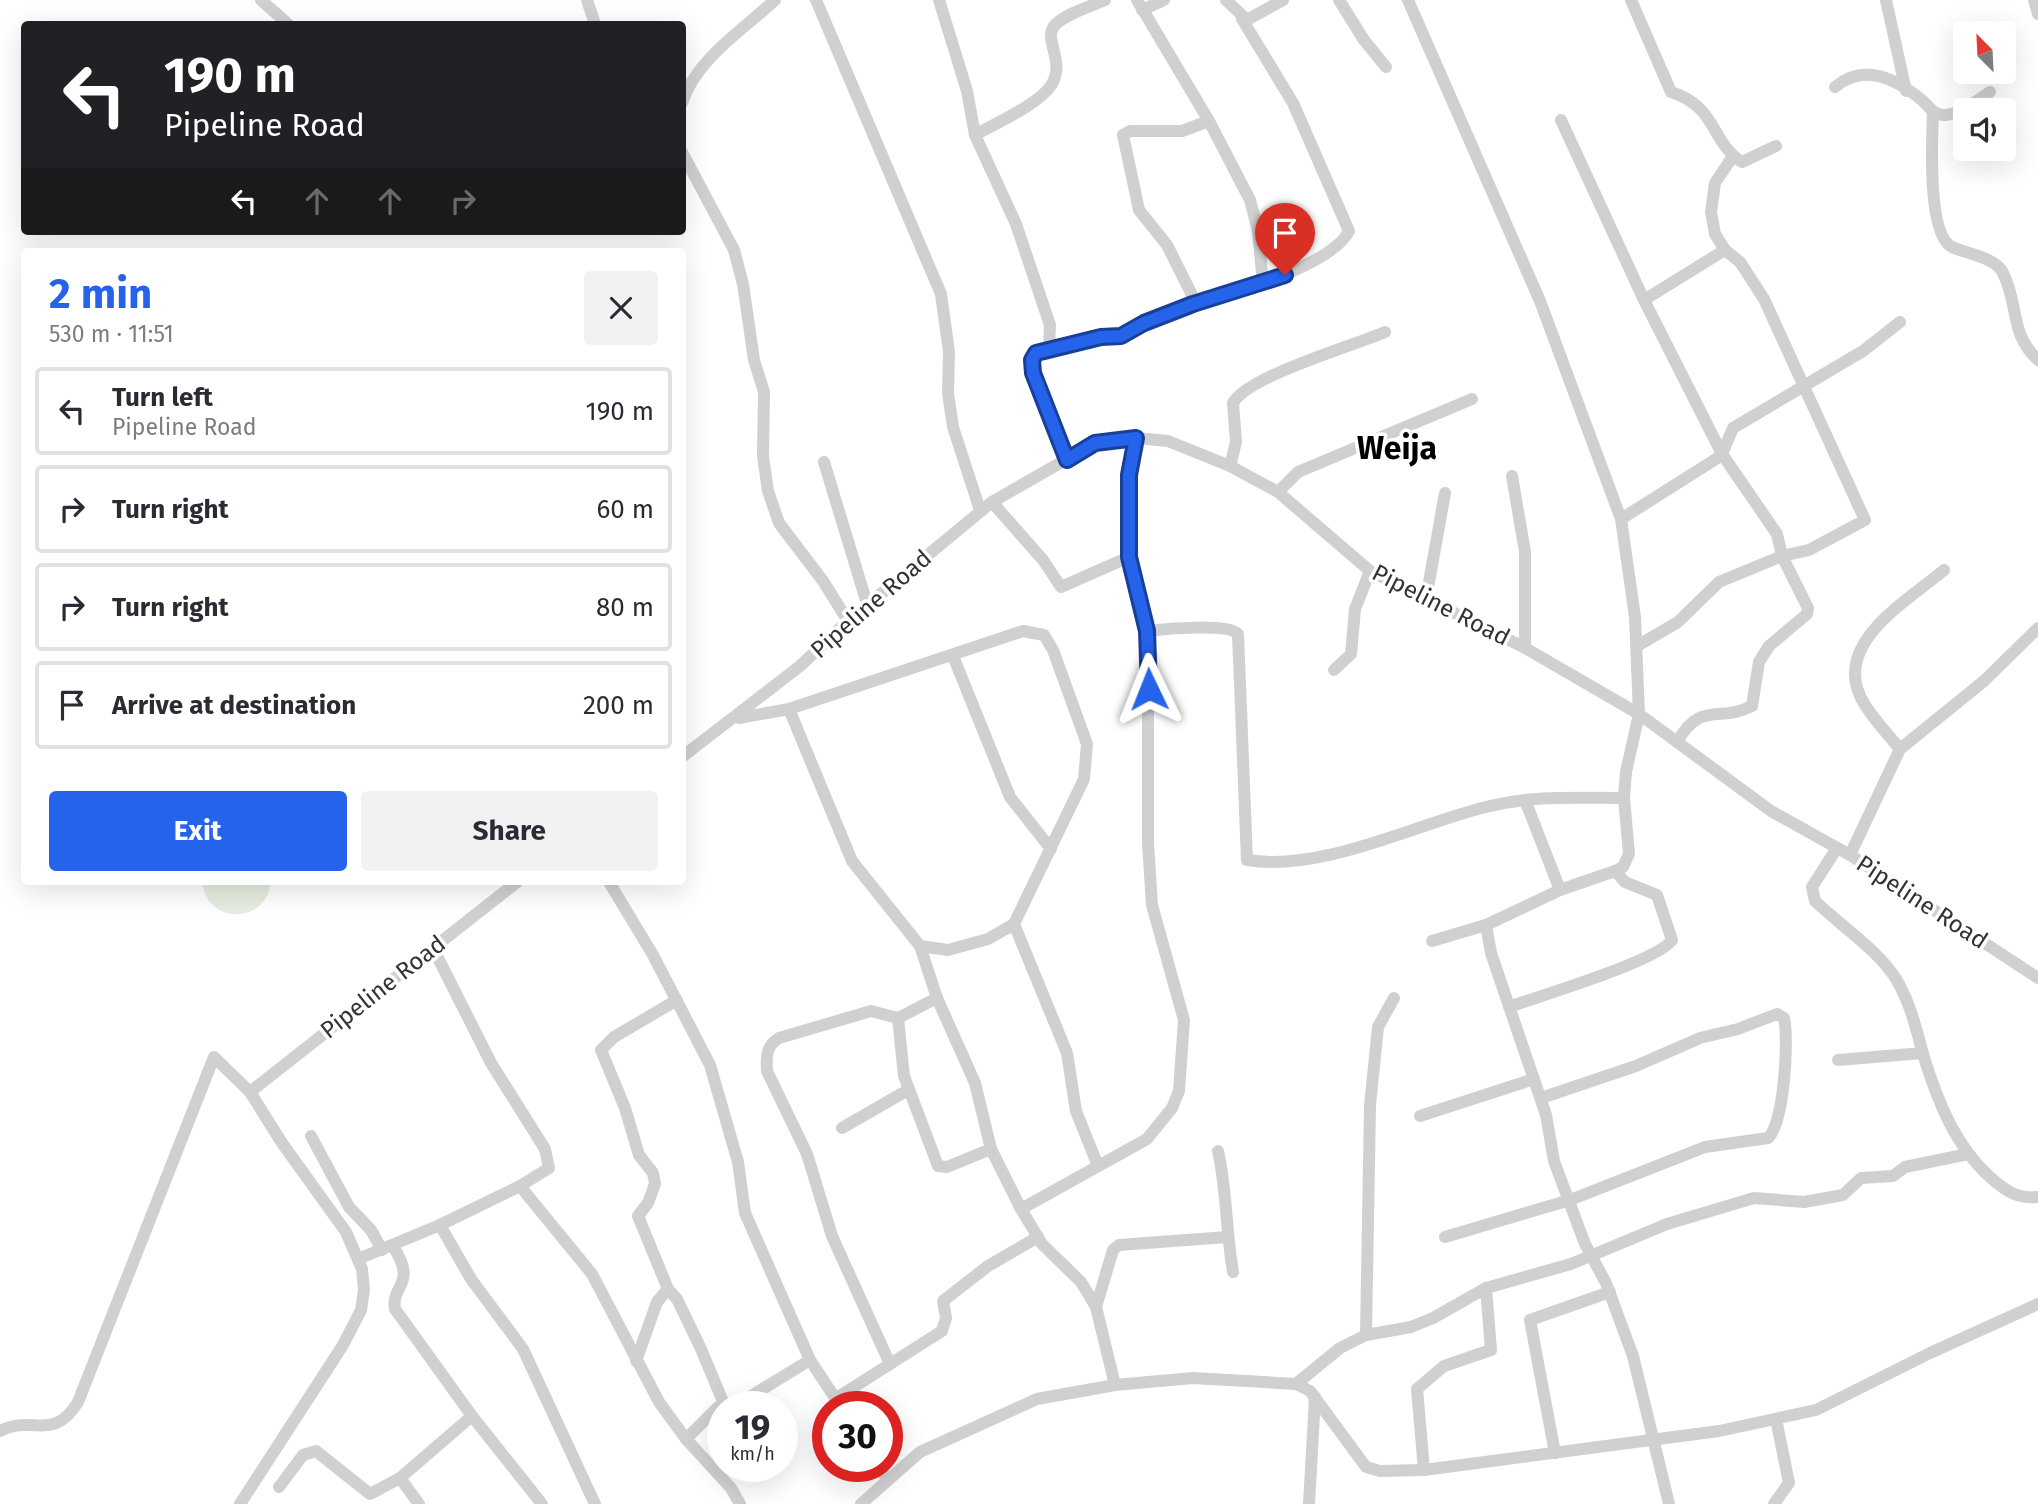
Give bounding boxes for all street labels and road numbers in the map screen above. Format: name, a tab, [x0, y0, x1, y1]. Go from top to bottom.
street label: Pipeline Road	[805, 544, 937, 664]
street label: Pipeline Road	[1368, 558, 1514, 652]
street label: Pipeline Road	[1851, 849, 1993, 955]
street label: Pipeline Road	[315, 930, 451, 1044]

